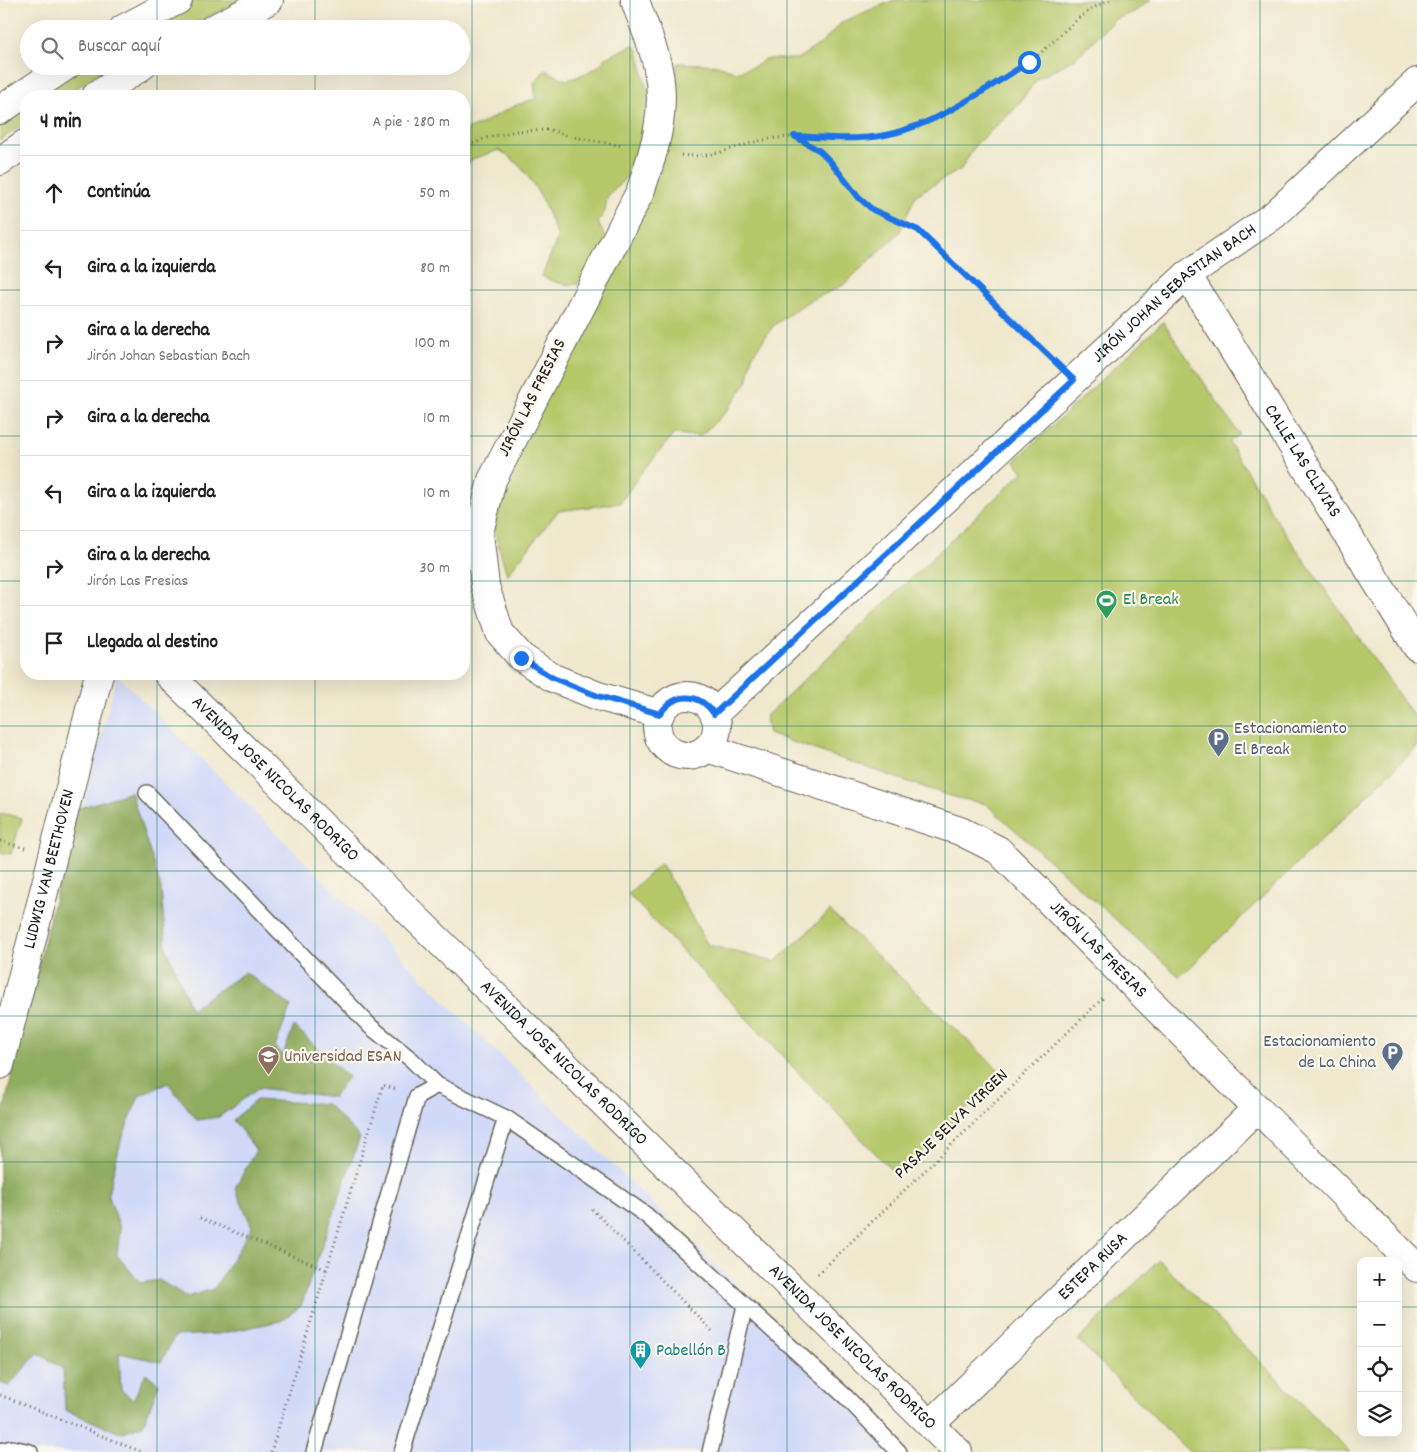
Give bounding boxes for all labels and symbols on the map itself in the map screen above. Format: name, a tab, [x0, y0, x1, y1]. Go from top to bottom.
route start	[1018, 51, 1041, 74]
street label: JIRÓN JOHAN SEBASTIAN BACH	[1087, 218, 1262, 369]
street label: JIRÓN LAS FRESIAS	[493, 335, 573, 461]
street label: CALLE LAS CLIVIAS	[1258, 400, 1347, 523]
sports icon: El Break	[1095, 588, 1119, 619]
place label: El Break	[1123, 588, 1179, 613]
route end	[510, 647, 533, 670]
street label: AVENIDA JOSE NICOLAS RODRIGO	[185, 691, 364, 868]
place label: Estacionamiento El Break	[1234, 717, 1347, 763]
parking icon: Estacionamiento El Break	[1206, 727, 1230, 758]
street label: LUDWIG VAN BEETHOVEN	[17, 787, 82, 951]
street label: JIRÓN LAS FRESIAS	[1043, 895, 1153, 1004]
street label: AVENIDA JOSE NICOLAS RODRIGO	[474, 975, 653, 1152]
place label: Estacionamiento de La China	[1263, 1030, 1377, 1076]
parking icon: Estacionamiento de La China	[1380, 1040, 1404, 1071]
school or university icon: Universidad ESAN	[256, 1045, 280, 1076]
place label: Universidad ESAN	[284, 1045, 402, 1070]
street label: PASAJE SELVA VIRGEN	[889, 1064, 1015, 1186]
street label: ESTEPA RUSA	[1053, 1227, 1134, 1307]
street label: AVENIDA JOSE NICOLAS RODRIGO	[762, 1259, 942, 1436]
building icon: Pabellón B	[628, 1339, 652, 1370]
place label: Pabellón B	[656, 1339, 726, 1364]

